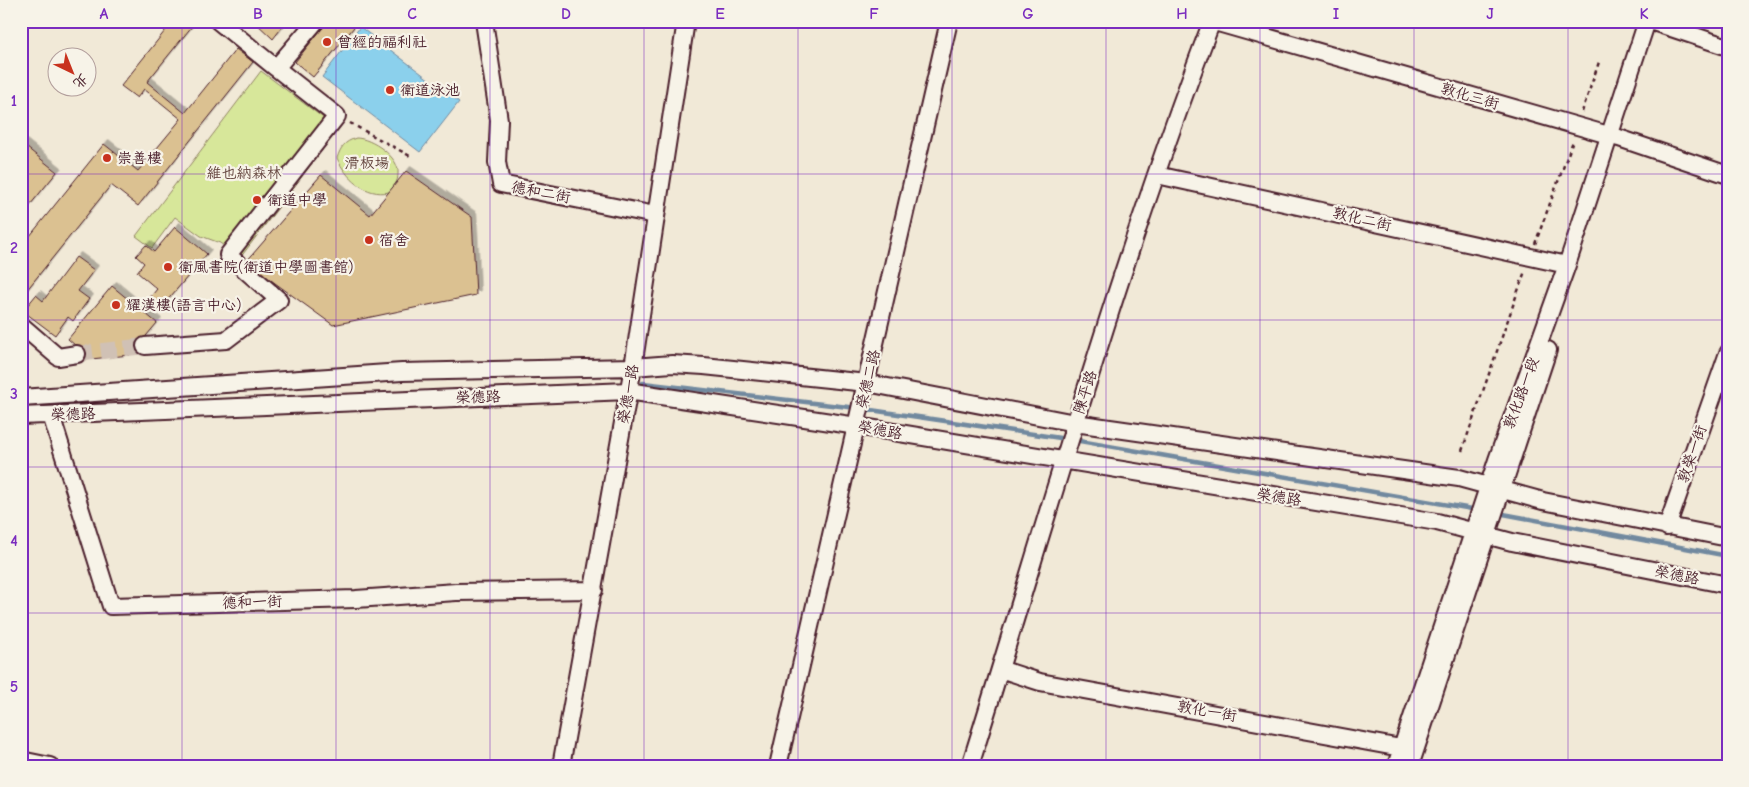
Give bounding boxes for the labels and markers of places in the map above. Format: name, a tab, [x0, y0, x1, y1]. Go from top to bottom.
place label: 曾經的福利社	[337, 33, 427, 51]
marker: 曾經的福利社	[321, 36, 333, 48]
place label: 衛道泳池	[400, 81, 460, 99]
marker: 衛道泳池	[384, 84, 396, 96]
place label: 崇善樓	[117, 149, 162, 167]
marker: 崇善樓	[101, 152, 113, 164]
place label: 衛道中學	[267, 191, 327, 209]
marker: 衛道中學	[251, 194, 263, 206]
place label: 宿舍	[379, 231, 409, 249]
marker: 宿舍	[363, 234, 375, 246]
place label: 衛風書院(衛道中學圖書館)	[178, 258, 353, 276]
marker: 衛風書院(衛道中學圖書館)	[162, 261, 174, 273]
place label: 耀漢樓(語言中心)	[126, 296, 241, 314]
marker: 耀漢樓(語言中心)	[110, 299, 122, 311]

